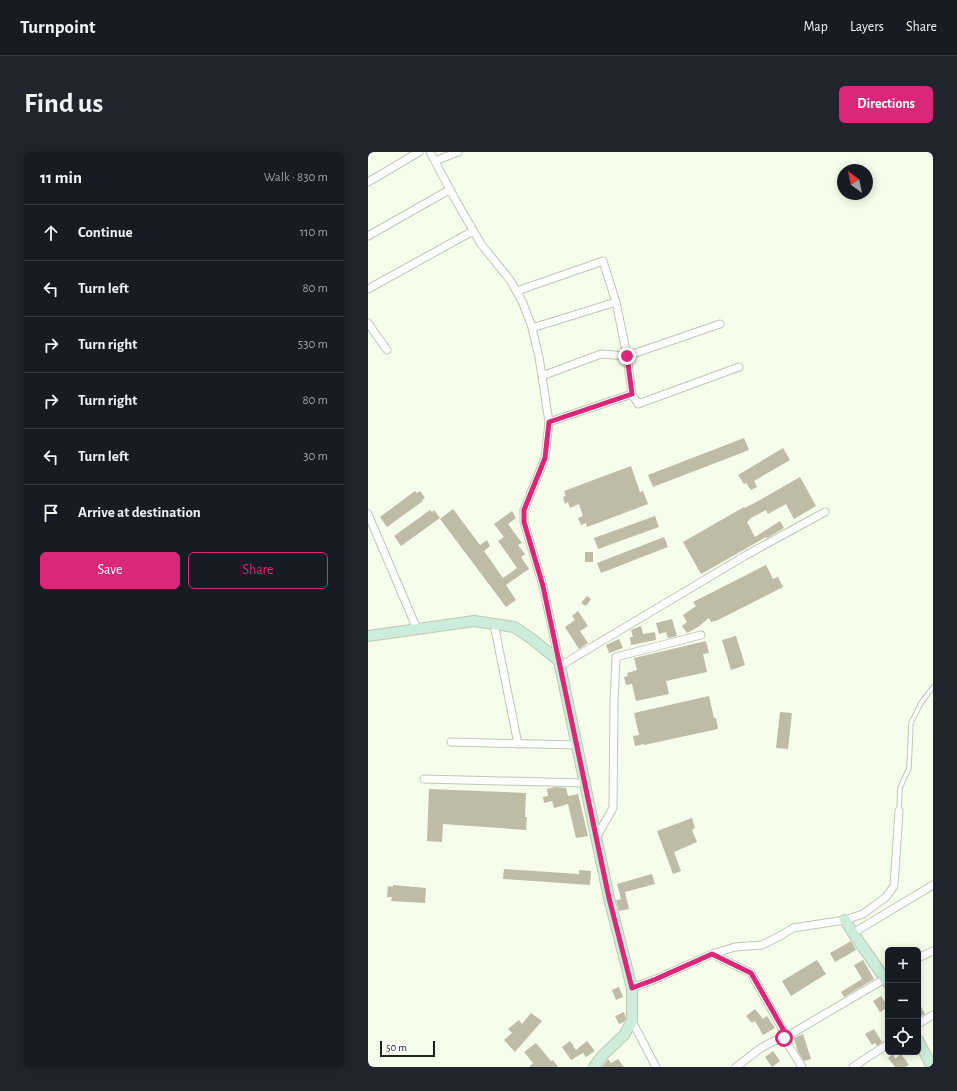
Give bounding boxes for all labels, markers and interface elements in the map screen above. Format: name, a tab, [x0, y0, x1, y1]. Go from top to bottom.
text: Turnpoint	[20, 18, 95, 37]
text: Map	[803, 20, 828, 34]
text: Layers	[850, 20, 884, 34]
text: Share	[906, 20, 937, 34]
button: Directions	[839, 86, 933, 123]
text: Find us	[24, 90, 103, 118]
north arrow	[837, 164, 873, 200]
text: 11 min	[40, 169, 82, 186]
text: Walk · 830 m	[264, 171, 328, 184]
icon: ahead	[40, 222, 62, 244]
text: Continue	[78, 225, 133, 240]
text: 110 m	[300, 226, 328, 239]
icon: left	[40, 278, 62, 300]
text: Turn left	[78, 281, 129, 296]
text: 80 m	[302, 282, 328, 295]
icon: right	[40, 334, 62, 356]
text: Turn right	[78, 337, 137, 352]
text: 530 m	[298, 338, 328, 351]
route end	[618, 347, 636, 365]
icon: right	[40, 390, 62, 412]
text: Turn right	[78, 393, 137, 408]
text: 80 m	[302, 394, 328, 407]
icon: left	[40, 446, 62, 468]
text: Turn left	[78, 449, 129, 464]
text: 30 m	[303, 450, 328, 463]
icon: arrive	[40, 502, 62, 524]
text: Arrive at destination	[78, 505, 201, 520]
button: Save	[40, 552, 180, 589]
button: Share	[188, 552, 328, 589]
map controls	[885, 947, 921, 1055]
button: +	[885, 947, 921, 983]
button: −	[885, 983, 921, 1019]
button: locate	[885, 1019, 921, 1055]
route start	[775, 1029, 793, 1047]
scale bar	[380, 1039, 435, 1058]
text: 50 m	[386, 1042, 407, 1053]

